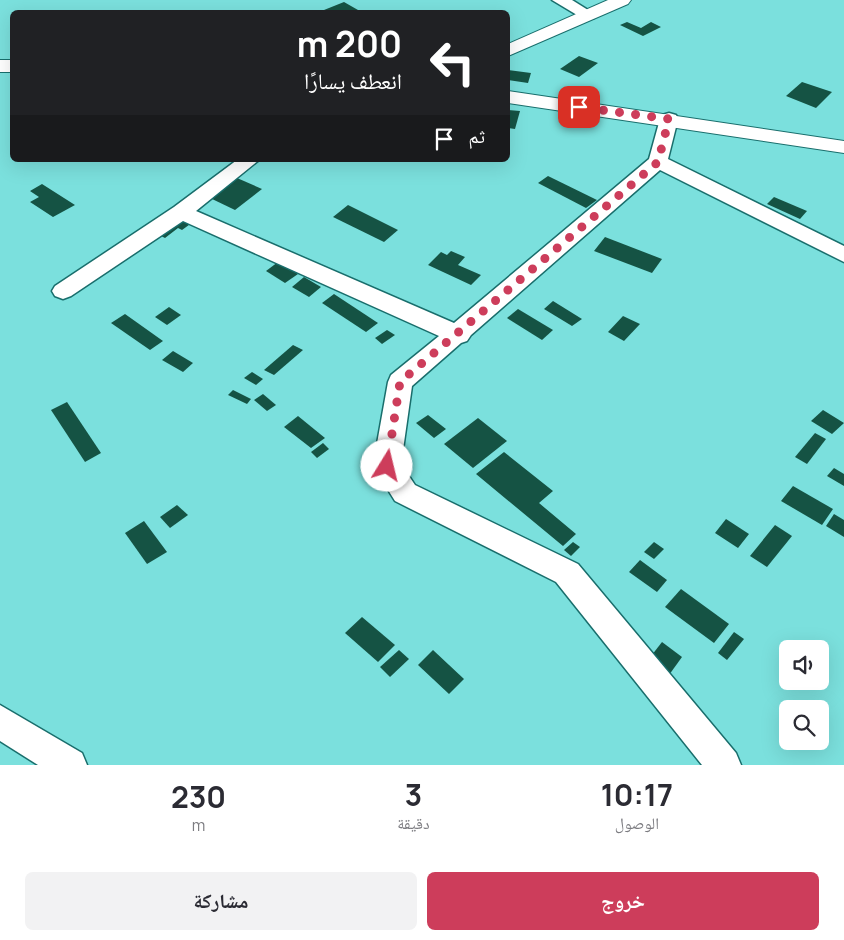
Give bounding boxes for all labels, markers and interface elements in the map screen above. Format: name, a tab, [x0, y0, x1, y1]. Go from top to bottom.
text: 200 m	[297, 20, 402, 68]
icon: left	[420, 30, 485, 95]
text: انعطف يسارًا	[304, 66, 402, 96]
pin	[558, 86, 600, 128]
icon: arrive	[565, 93, 593, 121]
text: ثم	[468, 123, 485, 149]
icon: arrive	[430, 125, 458, 153]
position arrow	[360, 439, 412, 491]
map controls	[779, 640, 829, 750]
button: sound	[779, 640, 829, 690]
button: search	[779, 700, 829, 750]
text: 3	[405, 774, 422, 815]
text: 10:17	[601, 774, 673, 815]
text: 230	[171, 776, 226, 817]
text: دقيقة	[397, 812, 430, 834]
text: الوصول	[615, 812, 659, 834]
text: m	[192, 814, 205, 836]
button: مشاركة	[25, 872, 417, 930]
button: خروج	[427, 872, 819, 930]

